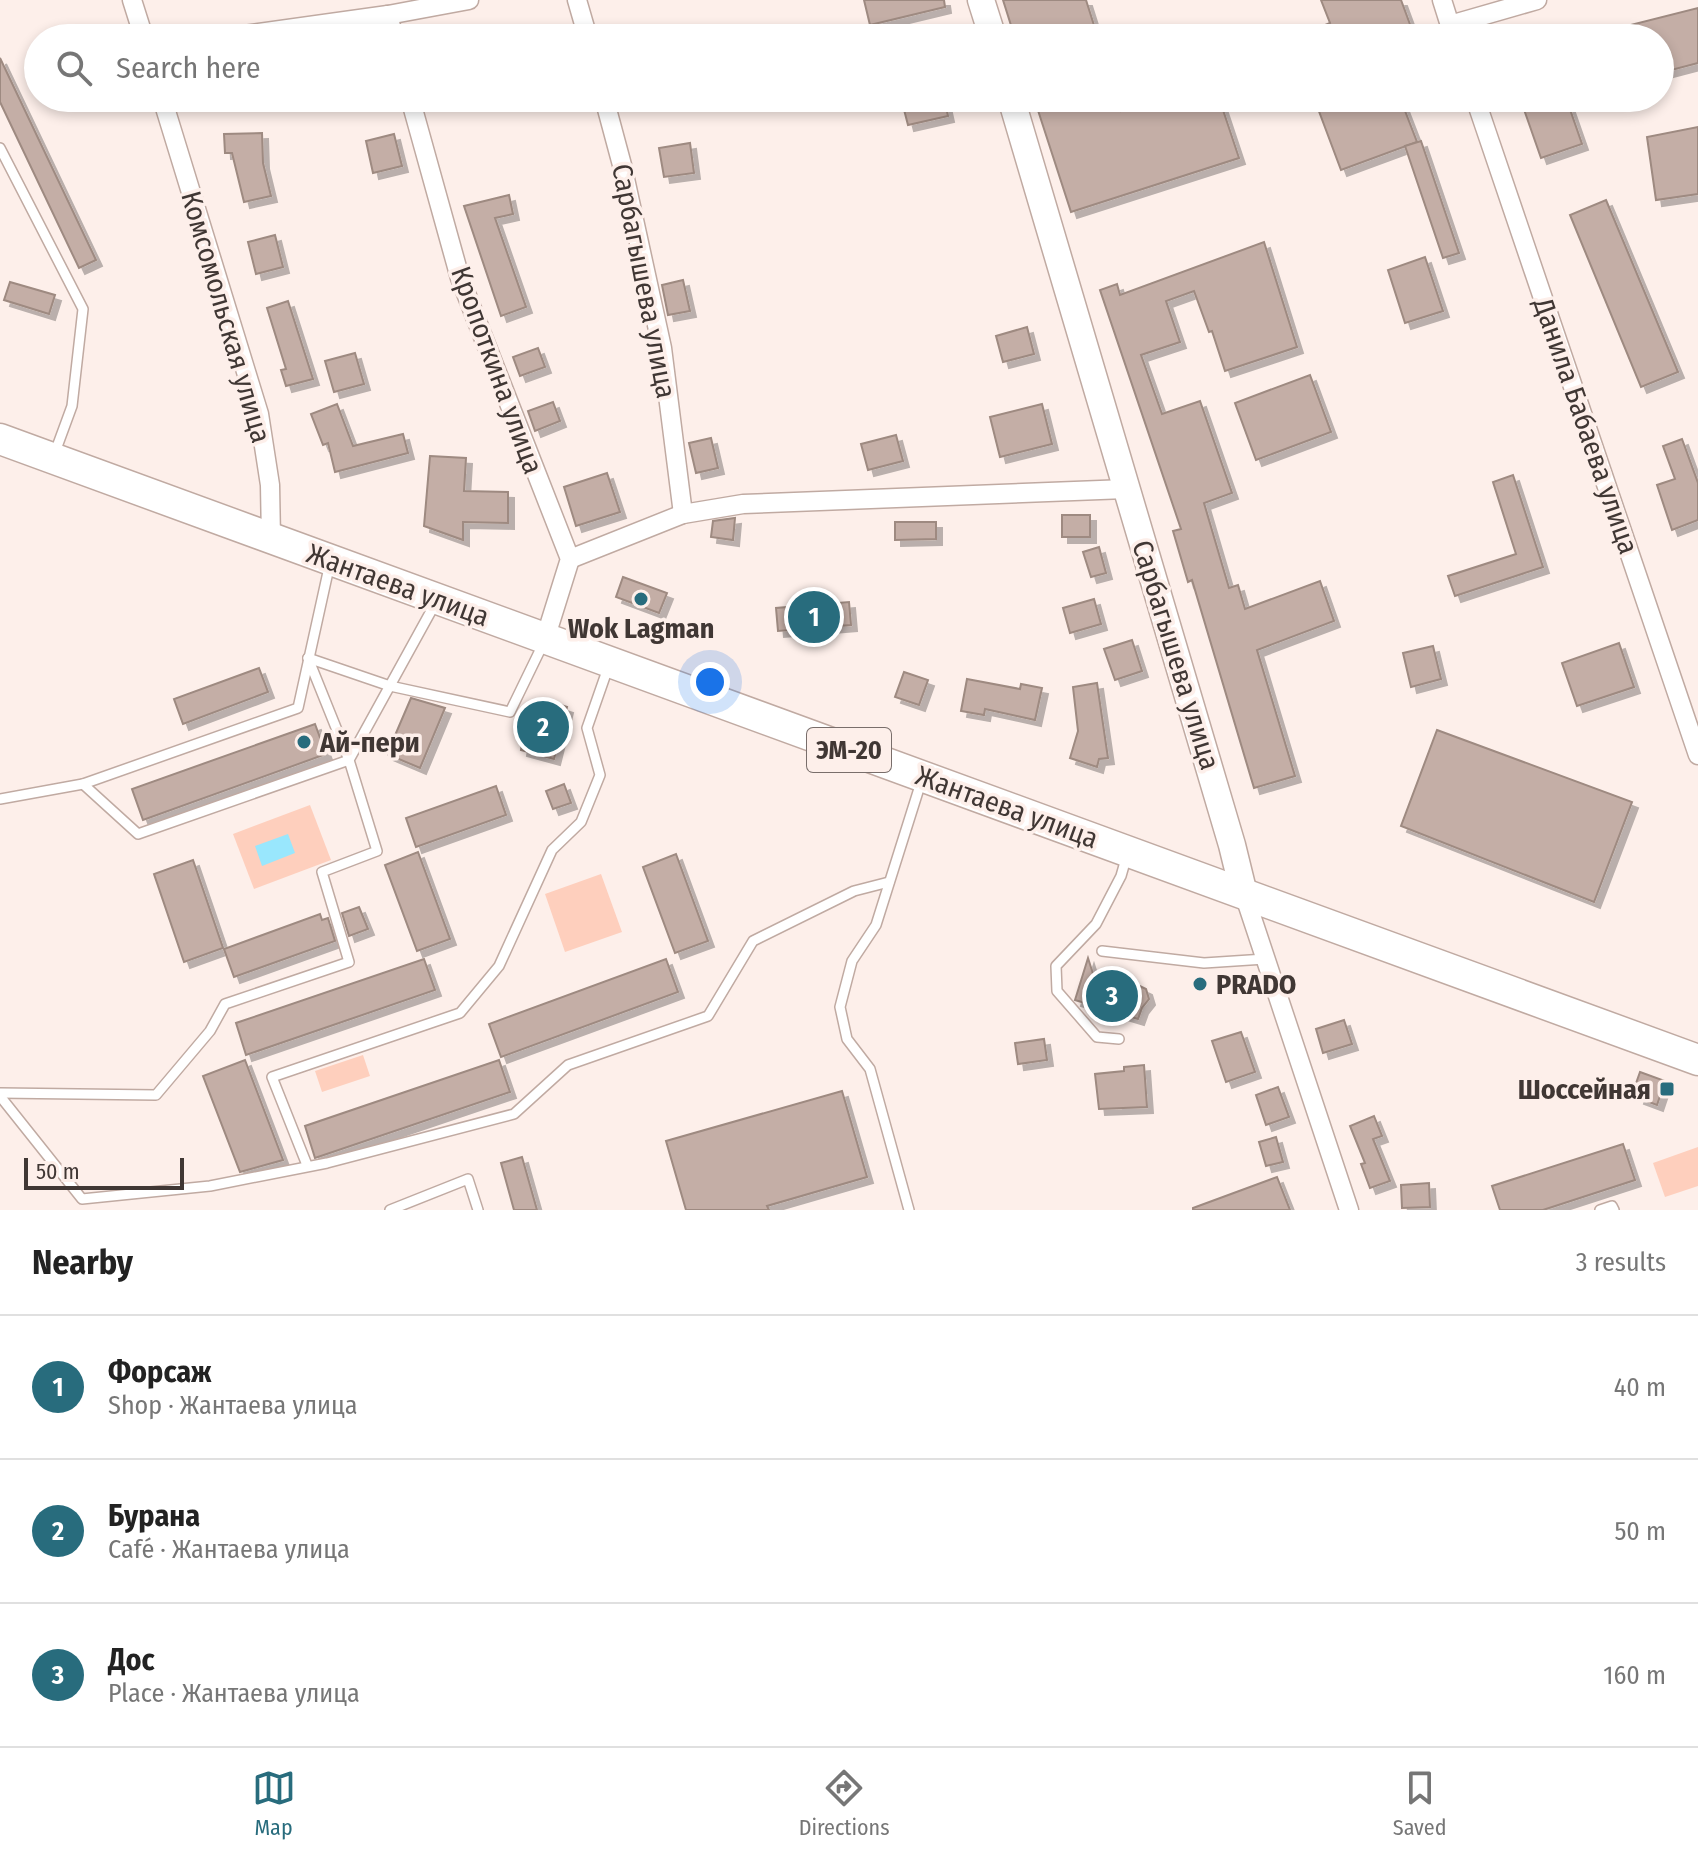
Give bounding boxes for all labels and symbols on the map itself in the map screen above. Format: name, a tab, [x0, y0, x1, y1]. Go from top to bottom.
street label: Сарбагышева улица	[605, 161, 683, 401]
street label: Комсомольская улица	[174, 187, 278, 447]
street label: Кропоткина улица	[444, 262, 550, 478]
street label: Данила Бабаева улица	[1526, 293, 1645, 558]
street label: Сарбагышева улица	[1125, 536, 1227, 774]
street label: Жантаева улица	[302, 537, 494, 633]
pin: 1	[788, 587, 840, 647]
marker: Wok Lagman	[632, 590, 650, 608]
place label: Wok Lagman	[568, 612, 714, 645]
your location	[690, 662, 730, 702]
pin: 2	[517, 697, 569, 757]
place label: Ай-пери	[319, 726, 420, 759]
road number: ЭМ-20	[807, 728, 891, 772]
marker: Ай-пери	[295, 733, 313, 751]
street label: Жантаева улица	[911, 759, 1103, 855]
pin: 3	[1086, 966, 1138, 1026]
place label: PRADO	[1216, 968, 1296, 1001]
marker: PRADO	[1191, 975, 1209, 993]
place label: Шоссейная	[1518, 1073, 1651, 1106]
marker: Шоссейная	[1658, 1080, 1676, 1098]
scale bar	[24, 1154, 184, 1190]

